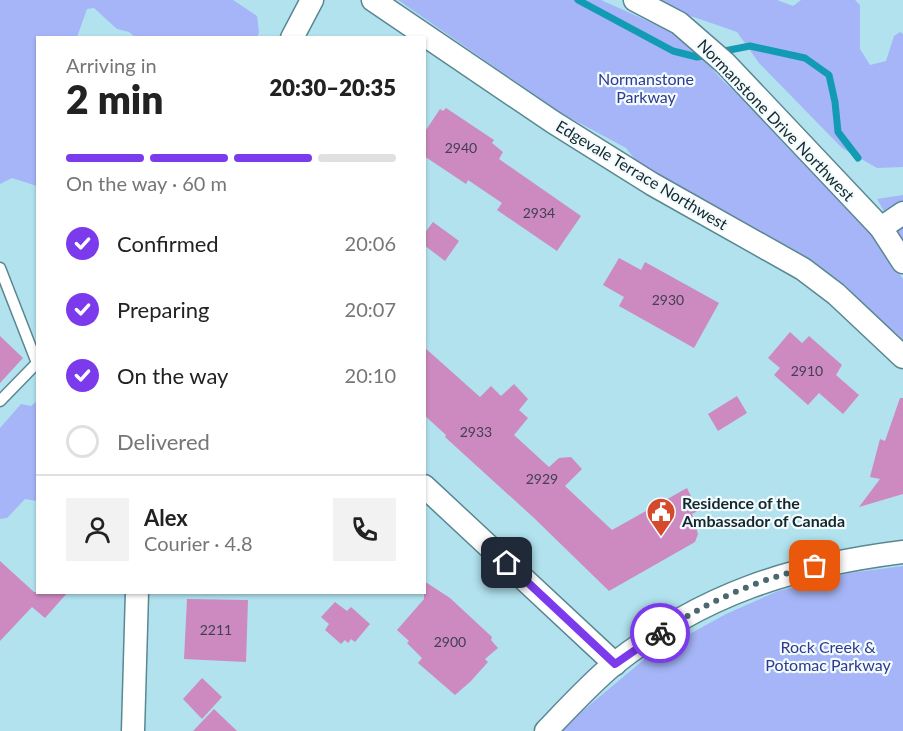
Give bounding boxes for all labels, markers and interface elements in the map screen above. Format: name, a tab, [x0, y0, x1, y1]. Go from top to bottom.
street label: Normanstone Drive Northwest	[694, 35, 859, 205]
text: Arriving in	[66, 53, 157, 77]
park label: Normanstone Parkway	[598, 69, 694, 106]
text: 20:30–20:35	[270, 74, 396, 101]
text: 2 min	[66, 76, 163, 122]
street label: Edgevale Terrace Northwest	[553, 116, 732, 234]
house number: 2940	[445, 139, 477, 156]
text: On the way · 60 m	[66, 171, 227, 195]
house number: 2934	[523, 204, 555, 221]
icon: check	[66, 227, 99, 260]
text: Confirmed	[117, 230, 219, 257]
text: 20:06	[345, 231, 396, 255]
house number: 2930	[652, 291, 684, 308]
icon: check	[66, 293, 99, 326]
text: Preparing	[117, 296, 209, 323]
text: 20:07	[345, 297, 396, 321]
icon: check	[66, 359, 99, 392]
text: On the way	[117, 362, 228, 389]
house number: 2910	[791, 362, 823, 379]
text: 20:10	[345, 363, 396, 387]
house number: 2933	[460, 423, 492, 440]
text: Delivered	[117, 428, 210, 455]
house number: 2929	[526, 470, 558, 487]
place label: Residence of the Ambassador of Canada	[681, 493, 845, 530]
public building icon: Residence of the Ambassador of Canada	[645, 496, 677, 538]
button: person	[66, 498, 129, 561]
button: phone	[333, 498, 396, 561]
text: Alex	[144, 504, 188, 531]
text: Courier · 4.8	[144, 531, 253, 555]
pin	[481, 537, 532, 588]
pin	[789, 540, 840, 591]
icon: home	[490, 546, 523, 579]
icon: bag	[798, 549, 831, 582]
courier	[630, 603, 690, 663]
icon: bike	[644, 617, 677, 650]
house number: 2211	[200, 621, 232, 638]
house number: 2900	[434, 633, 466, 650]
park label: Rock Creek & Potomac Parkway	[765, 637, 891, 674]

